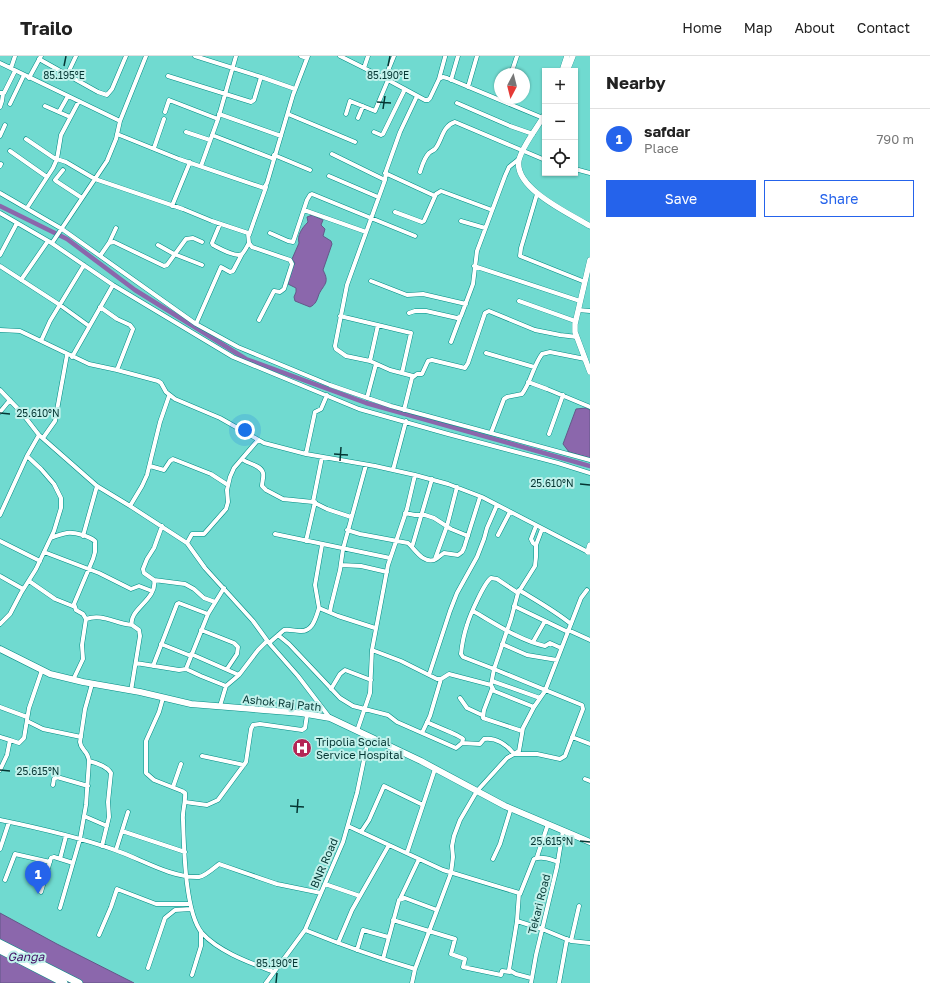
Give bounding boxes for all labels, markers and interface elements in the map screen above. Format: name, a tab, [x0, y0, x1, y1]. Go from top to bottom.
text: Trailo	[20, 16, 73, 39]
text: Home	[682, 19, 722, 36]
text: Map	[744, 19, 772, 36]
text: About	[794, 19, 835, 36]
text: Contact	[857, 19, 910, 36]
north arrow	[494, 68, 530, 104]
map controls	[542, 68, 578, 176]
button: +	[542, 68, 578, 104]
text: 85.195°E	[43, 69, 85, 81]
text: 85.190°E	[367, 69, 409, 81]
text: Nearby	[606, 72, 666, 93]
button: −	[542, 104, 578, 140]
text: safdar	[644, 122, 690, 140]
text: 1	[616, 131, 622, 147]
text: 790 m	[876, 131, 914, 147]
button: locate	[542, 140, 578, 176]
text: Place	[644, 140, 679, 156]
button: Save	[606, 180, 756, 217]
button: Share	[764, 180, 914, 217]
text: 25.610°N	[16, 407, 60, 419]
your location	[235, 420, 255, 440]
text: 25.610°N	[530, 477, 574, 489]
street label: Ashok Raj Path	[242, 692, 322, 713]
place label: Tripolia Social Service Hospital	[316, 735, 403, 761]
hospital icon: Tripolia Social Service Hospital	[291, 737, 313, 759]
text: 25.615°N	[17, 765, 59, 777]
text: 25.615°N	[531, 835, 573, 847]
street label: BNR Road	[307, 836, 340, 890]
pin: 1	[25, 861, 51, 894]
street label: Tekari Road	[525, 872, 552, 935]
water label: Ganga	[8, 949, 46, 964]
text: 85.190°E	[256, 957, 298, 969]

